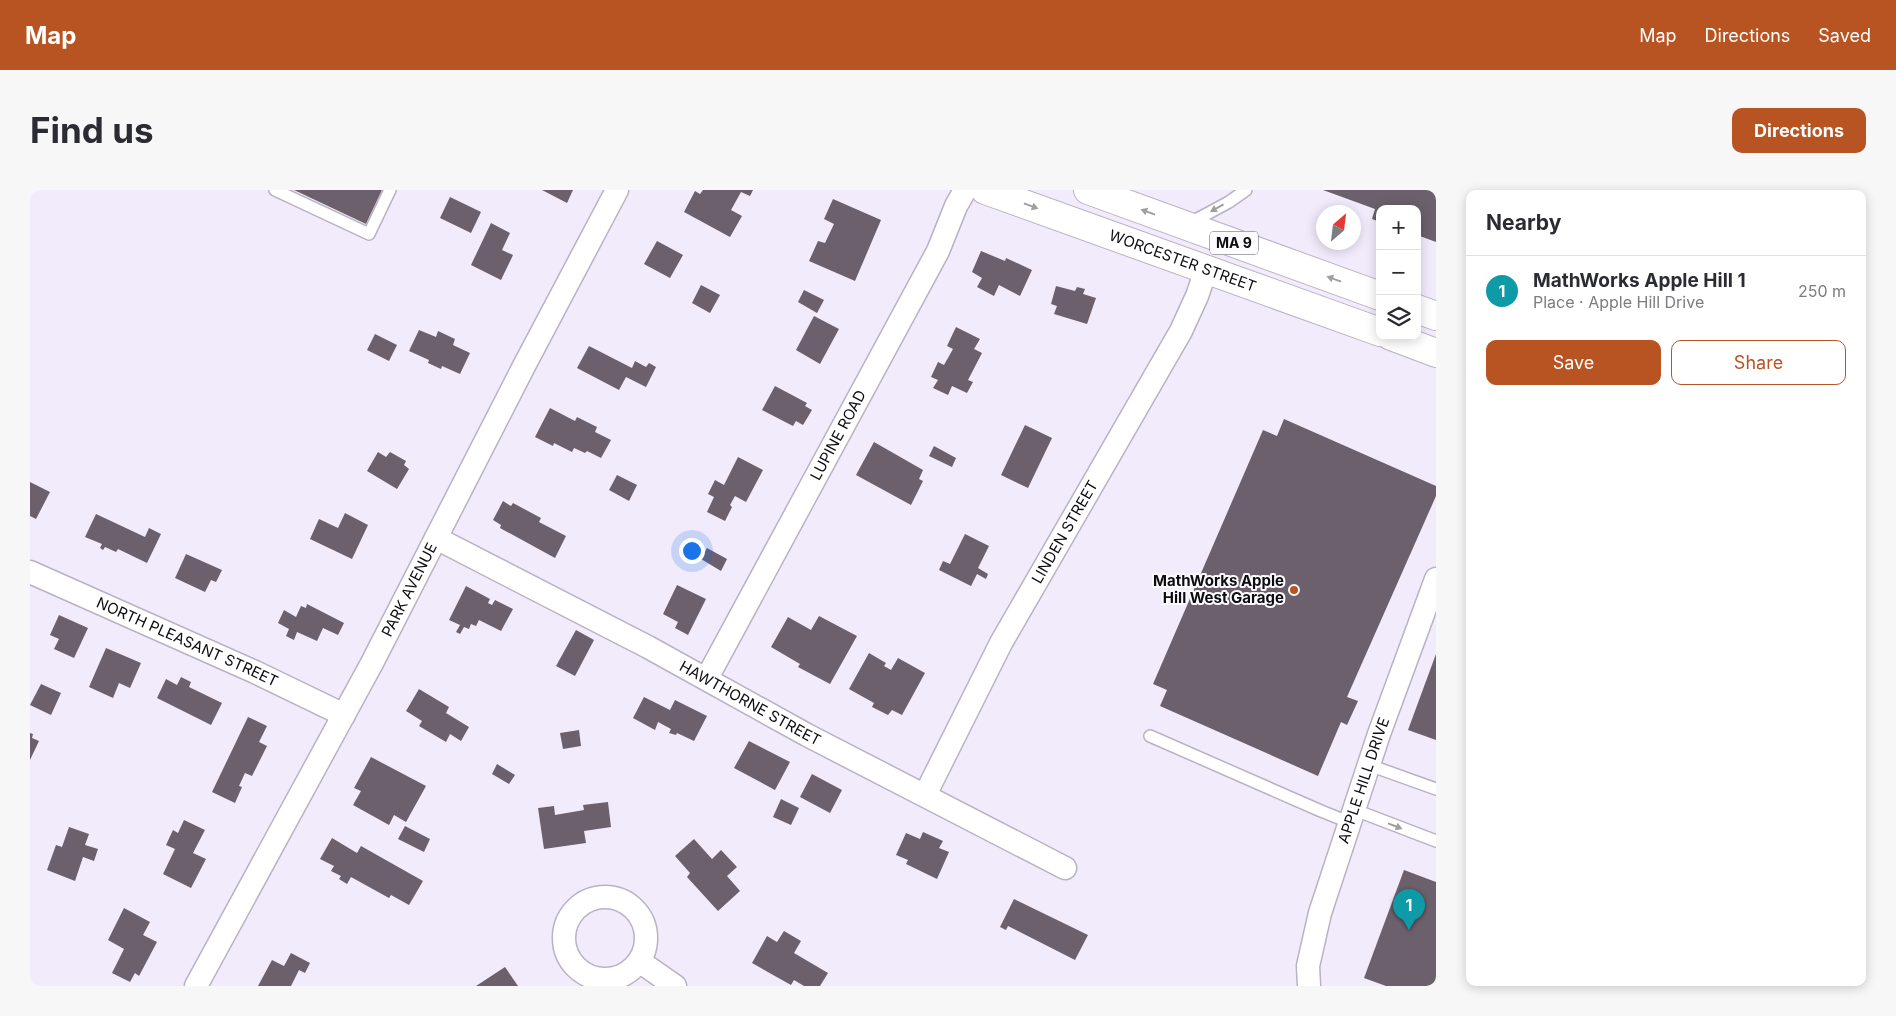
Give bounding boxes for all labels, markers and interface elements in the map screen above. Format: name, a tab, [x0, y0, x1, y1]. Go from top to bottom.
text: Map	[25, 21, 76, 50]
text: Map	[1639, 25, 1677, 46]
text: Directions	[1705, 25, 1790, 46]
text: Saved	[1818, 25, 1871, 46]
button: Directions	[1732, 108, 1866, 153]
text: Find us	[30, 109, 154, 151]
one-way arrow	[1023, 203, 1038, 211]
one-way arrow	[1210, 204, 1223, 213]
north arrow	[1316, 205, 1361, 250]
map controls	[1376, 205, 1421, 340]
button: +	[1376, 205, 1421, 250]
one-way arrow	[1141, 208, 1156, 215]
text: Nearby	[1486, 210, 1561, 235]
street label: WORCESTER STREET	[1107, 225, 1259, 296]
road number: MA 9	[1210, 232, 1258, 254]
button: −	[1376, 250, 1421, 295]
text: MathWorks Apple Hill 1	[1533, 269, 1746, 292]
one-way arrow	[1326, 275, 1341, 283]
text: 1	[1499, 281, 1505, 301]
text: 250 m	[1798, 281, 1846, 301]
text: Place · Apple Hill Drive	[1533, 292, 1704, 312]
button: layers	[1376, 295, 1421, 340]
button: Save	[1486, 340, 1661, 385]
button: Share	[1671, 340, 1846, 385]
street label: LUPINE ROAD	[806, 387, 870, 483]
street label: LINDEN STREET	[1027, 477, 1102, 587]
your location	[679, 538, 705, 564]
street label: PARK AVENUE	[377, 539, 441, 640]
place label: MathWorks Apple Hill West Garage	[1153, 571, 1284, 607]
marker: MathWorks Apple Hill West Garage	[1288, 584, 1300, 596]
street label: NORTH PLEASANT STREET	[94, 593, 281, 691]
street label: HAWTHORNE STREET	[676, 656, 824, 750]
street label: APPLE HILL DRIVE	[1334, 715, 1393, 846]
one-way arrow	[1388, 822, 1403, 830]
pin: 1	[1393, 889, 1425, 930]

